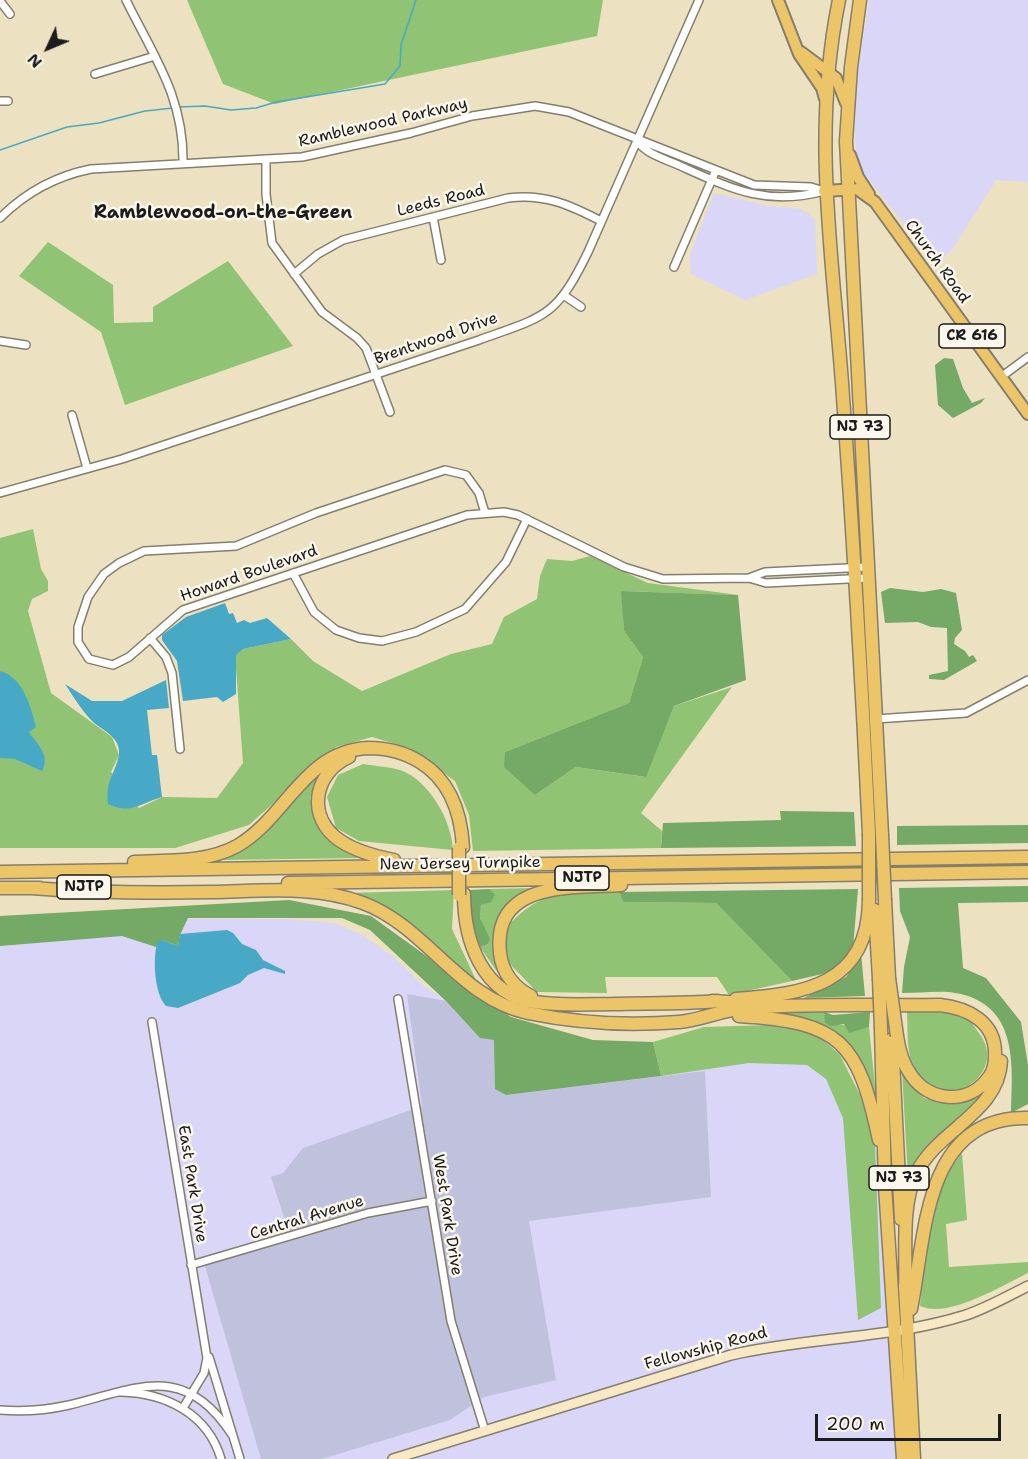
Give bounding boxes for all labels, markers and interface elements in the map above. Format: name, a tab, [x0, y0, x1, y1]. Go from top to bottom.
north arrow	[18, 18, 78, 78]
text: N	[23, 49, 47, 73]
street label: Ramblewood Parkway	[297, 94, 469, 152]
street label: Leeds Road	[395, 181, 487, 221]
district label: Ramblewood-on-the-Green	[94, 202, 352, 224]
street label: Church Road	[900, 217, 974, 307]
street label: Brentwood Drive	[372, 309, 500, 369]
road number: CR 616	[939, 324, 1005, 348]
road number: NJ 73	[830, 415, 890, 439]
street label: Howard Boulevard	[178, 542, 320, 606]
street label: New Jersey Turnpike	[379, 853, 541, 875]
road number: NJTP	[555, 866, 609, 890]
road number: NJTP	[57, 875, 111, 899]
street label: East Park Drive	[173, 1124, 211, 1244]
street label: West Park Drive	[428, 1153, 466, 1277]
road number: NJ 73	[869, 1166, 929, 1190]
street label: Central Avenue	[248, 1192, 366, 1244]
street label: Fellowship Road	[643, 1323, 769, 1375]
scale bar	[818, 1402, 1004, 1440]
text: 200 m	[826, 1412, 885, 1436]

